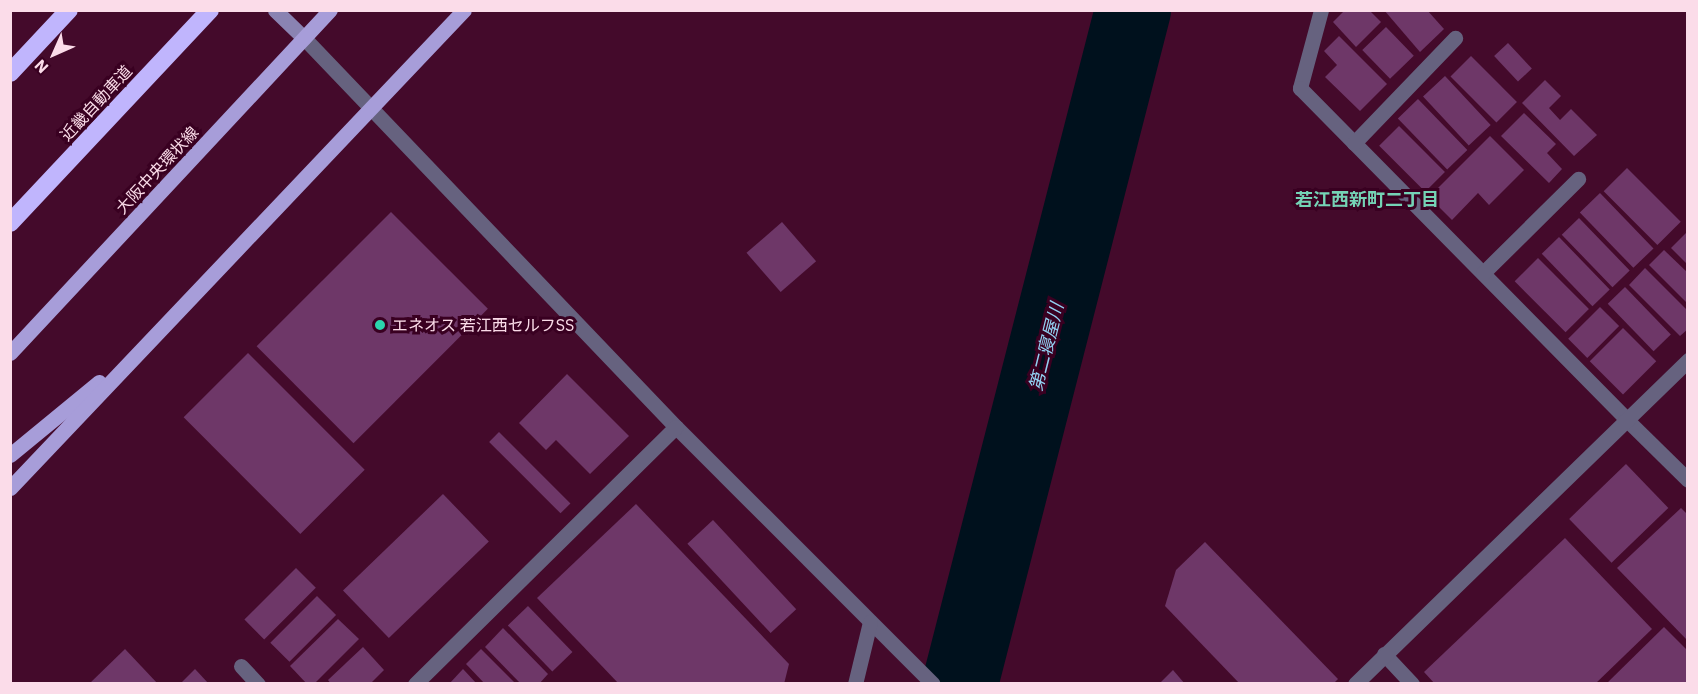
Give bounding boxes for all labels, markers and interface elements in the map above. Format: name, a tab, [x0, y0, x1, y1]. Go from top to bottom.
north arrow	[24, 24, 84, 84]
text: N	[30, 56, 52, 78]
street label: 近畿自動車道	[56, 61, 136, 145]
street label: 大阪中央環状線	[112, 122, 202, 218]
district label: 若江西新町二丁目	[1295, 189, 1439, 211]
water label: 第二寝屋川	[1026, 301, 1068, 393]
place label: エネオス 若江西セルフSS	[392, 315, 574, 335]
marker: エネオス 若江西セルフSS	[373, 318, 387, 332]

